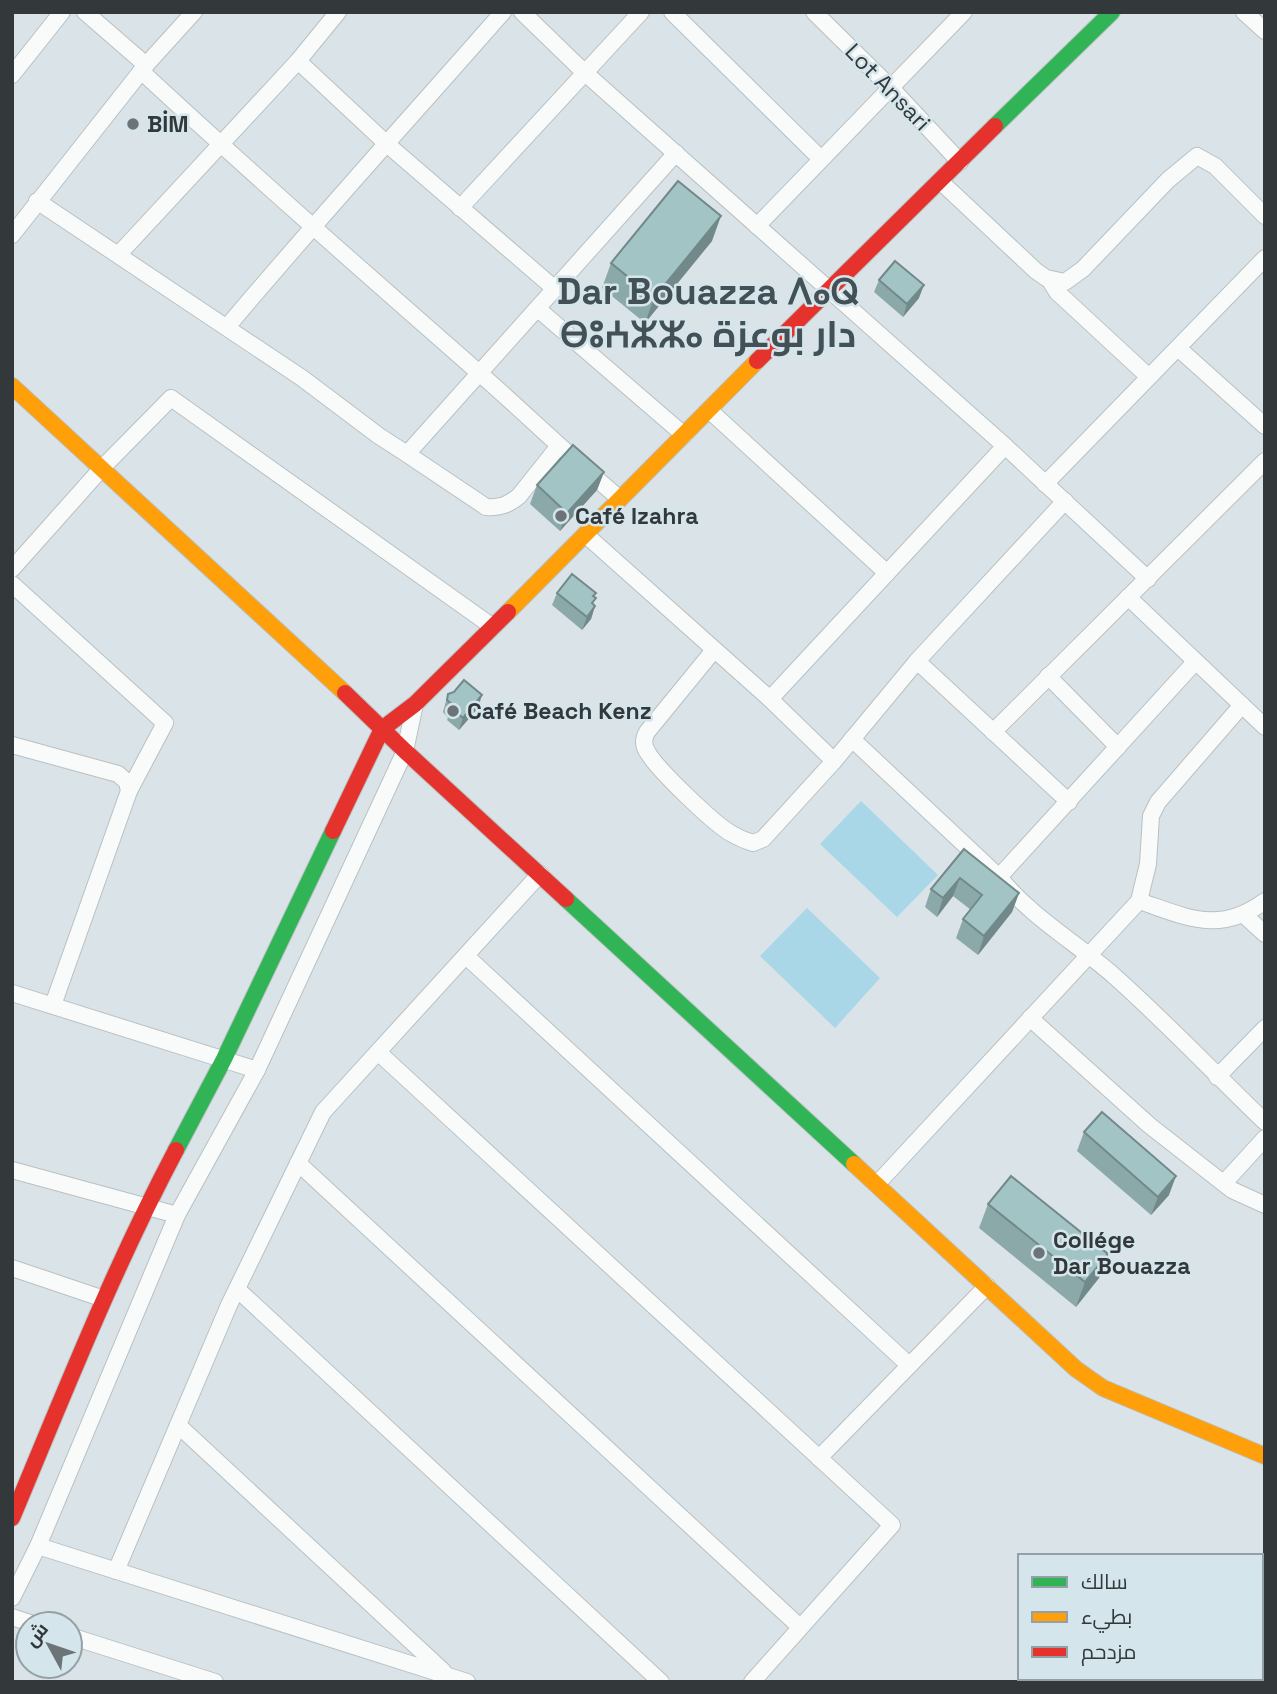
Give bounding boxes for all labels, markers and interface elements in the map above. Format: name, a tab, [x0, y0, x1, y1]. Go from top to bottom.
street label: Lot Ansari	[839, 37, 937, 137]
place label: BİM	[147, 109, 189, 139]
marker: BİM	[125, 116, 141, 132]
district label: Dar Bouazza ⴷⴰⵕ ⴱⵓⵄⵣⵣⴰ دار بوعزة	[557, 268, 859, 358]
place label: Café Izahra	[575, 501, 699, 531]
marker: Café Izahra	[553, 508, 569, 524]
place label: Café Beach Kenz	[467, 696, 652, 726]
marker: Café Beach Kenz	[445, 703, 461, 719]
place label: Collége Dar Bouazza	[1053, 1225, 1191, 1281]
marker: Collége Dar Bouazza	[1031, 1245, 1047, 1261]
legend	[1018, 1554, 1263, 1680]
text: سالك	[1081, 1568, 1128, 1595]
text: بطيء	[1081, 1603, 1132, 1633]
north arrow	[14, 1610, 84, 1680]
text: ش	[19, 1617, 54, 1652]
text: مزدحم	[1081, 1638, 1136, 1666]

